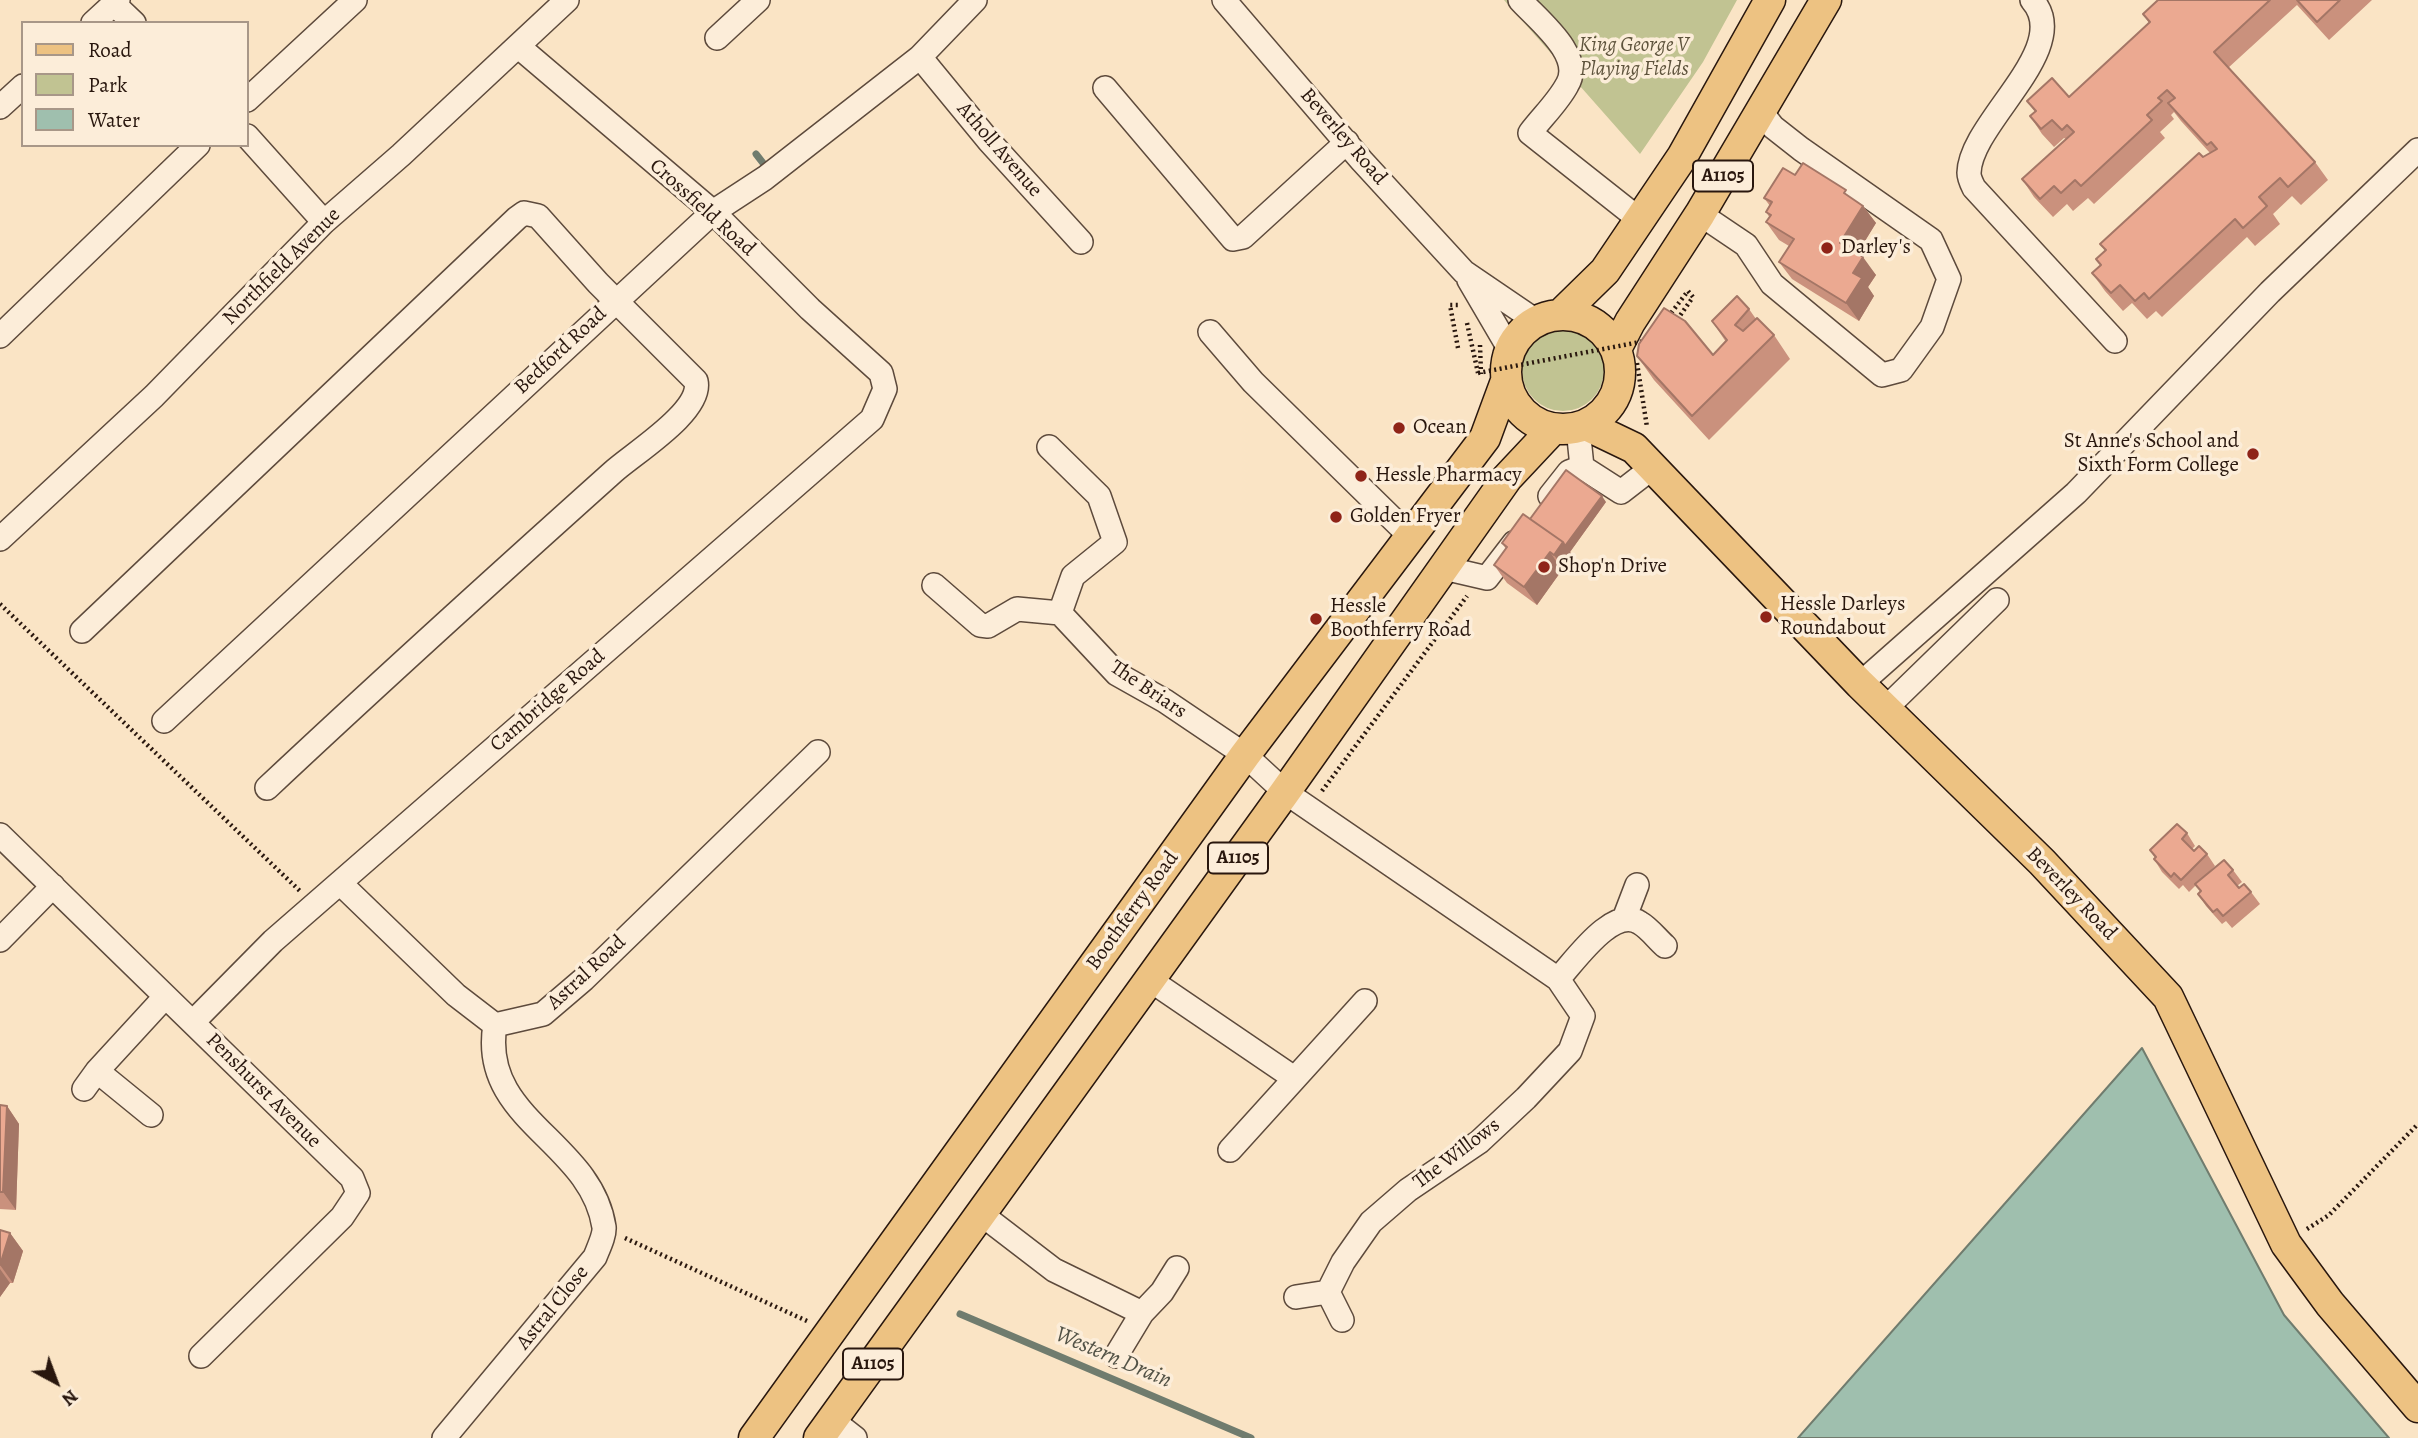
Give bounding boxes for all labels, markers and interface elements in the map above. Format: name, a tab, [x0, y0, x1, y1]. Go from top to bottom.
legend	[21, 21, 248, 147]
park label: King George V Playing Fields	[1579, 33, 1689, 83]
text: Road	[88, 36, 132, 64]
text: Park	[88, 71, 127, 99]
street label: Beverley Road	[1294, 83, 1392, 191]
street label: Atholl Avenue	[951, 97, 1047, 203]
text: Water	[88, 106, 140, 134]
street label: Crossfield Road	[644, 154, 760, 262]
road number: A1105	[1693, 160, 1753, 192]
street label: Northfield Avenue	[218, 203, 346, 331]
place label: Darley's	[1841, 235, 1911, 261]
marker: Darley's	[1819, 240, 1835, 256]
street label: Bedford Road	[510, 302, 612, 400]
place label: Ocean	[1413, 415, 1467, 441]
marker: Ocean	[1391, 420, 1407, 436]
place label: St Anne's School and Sixth Form College	[2064, 429, 2239, 479]
marker: St Anne's School and Sixth Form College	[2245, 446, 2261, 462]
place label: Hessle Pharmacy	[1375, 463, 1522, 489]
marker: Hessle Pharmacy	[1353, 468, 1369, 484]
place label: Golden Fryer	[1350, 504, 1461, 530]
marker: Golden Fryer	[1328, 509, 1344, 525]
place label: Shop'n Drive	[1558, 554, 1667, 580]
marker: Shop'n Drive	[1536, 559, 1552, 575]
place label: Hessle Darleys Roundabout	[1780, 592, 1905, 642]
place label: Hessle Boothferry Road	[1330, 594, 1471, 644]
marker: Hessle Darleys Roundabout	[1758, 609, 1774, 625]
marker: Hessle Boothferry Road	[1308, 611, 1324, 627]
street label: Cambridge Road	[485, 644, 611, 758]
street label: The Briars	[1105, 655, 1191, 725]
road number: A1105	[1208, 842, 1268, 874]
street label: Beverley Road	[2020, 842, 2122, 946]
street label: Boothferry Road	[1081, 847, 1185, 975]
street label: Astral Road	[542, 930, 632, 1016]
street label: Penshurst Avenue	[200, 1028, 326, 1154]
street label: The Willows	[1408, 1113, 1506, 1195]
street label: Astral Close	[511, 1261, 595, 1355]
water label: Western Drain	[1051, 1321, 1175, 1395]
north arrow	[21, 1347, 91, 1417]
road number: A1105	[843, 1348, 903, 1380]
text: N	[56, 1383, 84, 1412]

